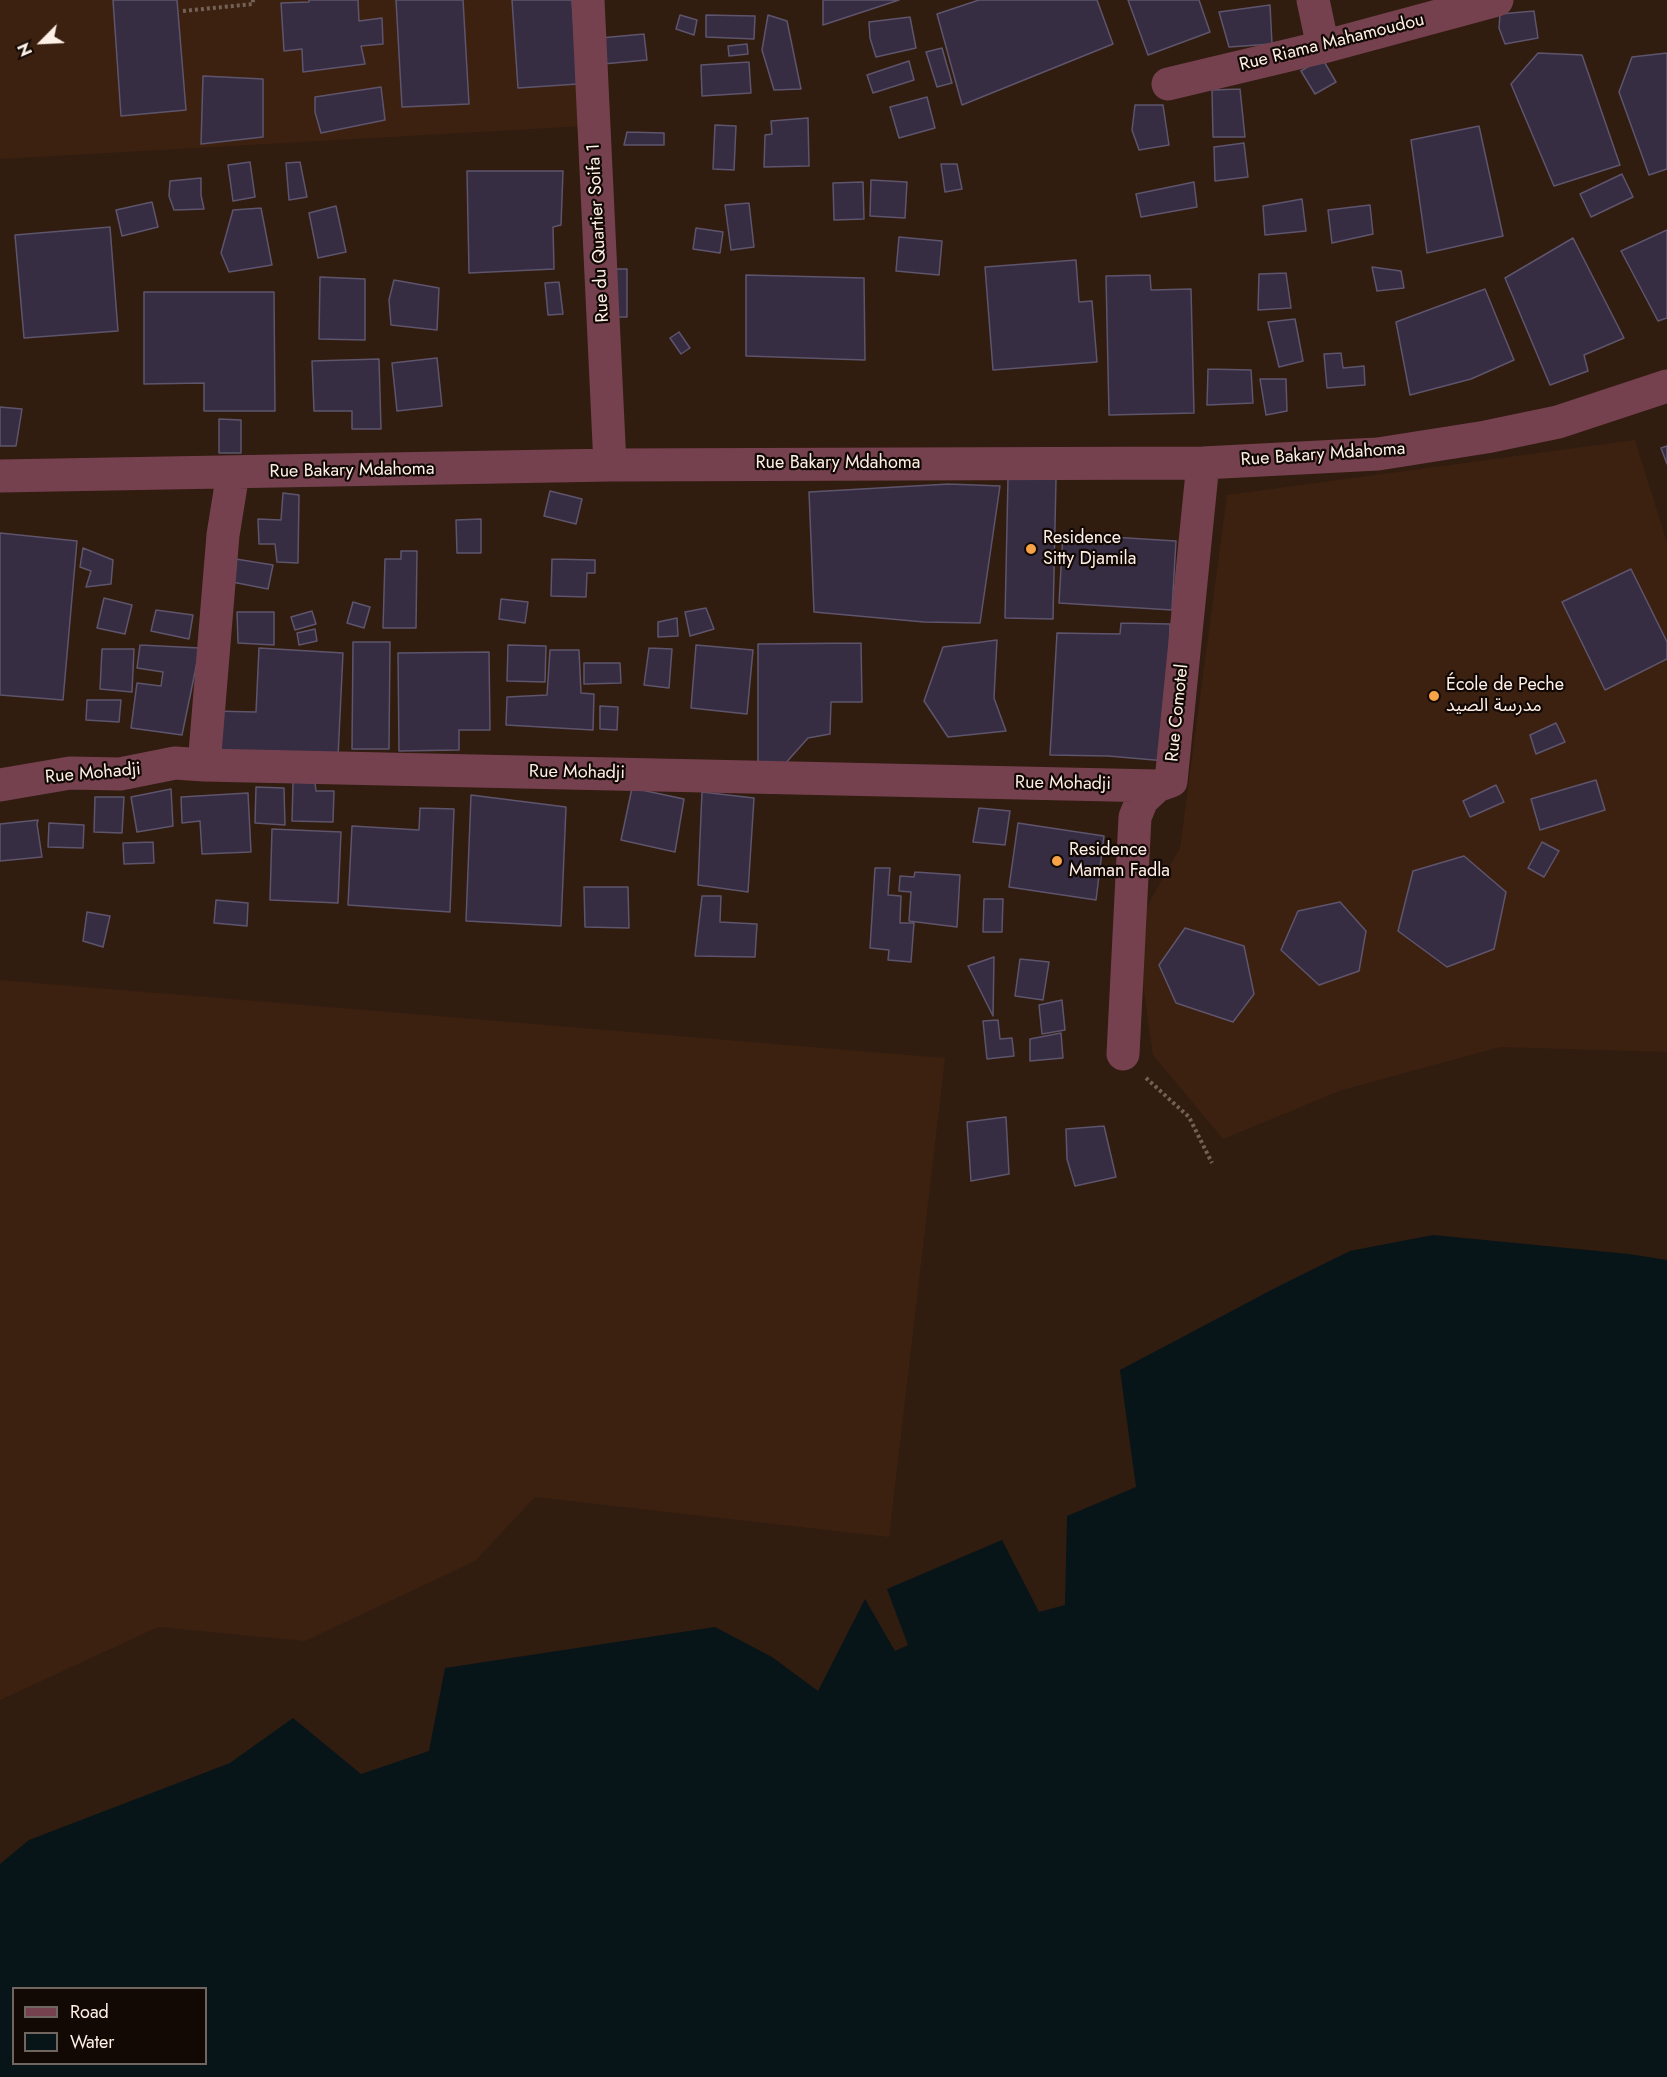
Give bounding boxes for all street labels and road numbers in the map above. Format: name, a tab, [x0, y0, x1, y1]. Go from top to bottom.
street label: Rue Riama Mahamoudou	[1237, 10, 1427, 76]
street label: Rue du Quartier Soifa 1	[584, 143, 614, 323]
street label: Rue Bakary Mdahoma	[1240, 438, 1406, 472]
street label: Rue Bakary Mdahoma	[756, 453, 920, 475]
street label: Rue Bakary Mdahoma	[269, 459, 435, 483]
street label: Rue Comotel	[1162, 663, 1194, 763]
street label: Rue Mohadji	[44, 759, 142, 789]
street label: Rue Mohadji	[529, 761, 625, 785]
street label: Rue Mohadji	[1015, 772, 1111, 796]

